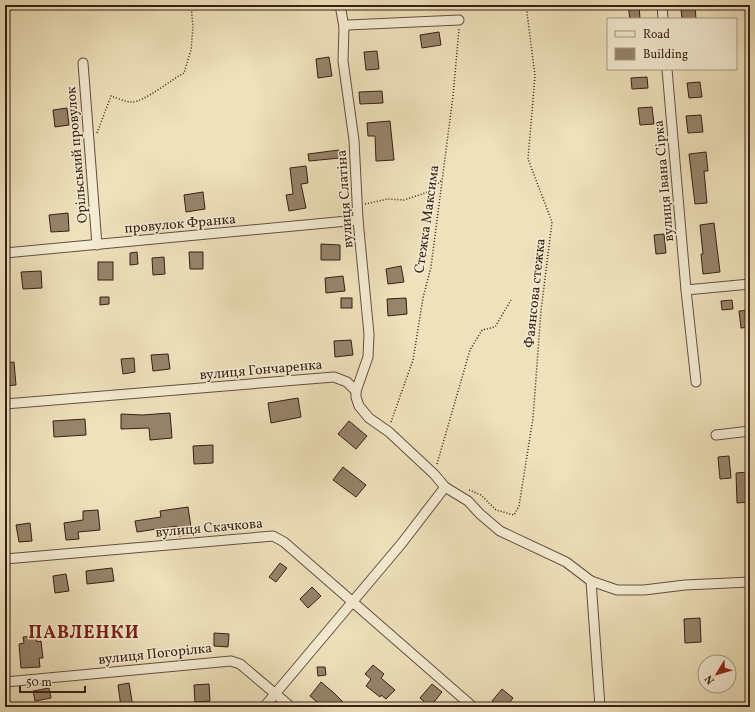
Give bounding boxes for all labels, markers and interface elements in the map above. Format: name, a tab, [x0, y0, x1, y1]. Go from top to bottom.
legend	[607, 18, 737, 70]
text: Road	[643, 27, 670, 43]
text: Building	[643, 47, 688, 63]
street label: Орільський провулок	[62, 85, 93, 224]
street label: вулиця Івана Сірка	[650, 119, 679, 242]
street label: вулиця Слатіна	[333, 149, 358, 249]
street label: Стежка Максима	[410, 164, 444, 275]
street label: провулок Франка	[124, 210, 237, 239]
street label: Фаянсова стежка	[520, 237, 551, 349]
street label: вулиця Гончаренка	[199, 356, 323, 385]
street label: вулиця Скачкова	[155, 514, 264, 543]
district label: ПАВЛЕНКИ	[28, 621, 140, 646]
street label: вулиця Погорілка	[97, 639, 213, 670]
north arrow	[697, 654, 737, 694]
scale bar	[20, 668, 85, 694]
text: N	[702, 671, 719, 687]
text: 50 m	[26, 675, 52, 691]

